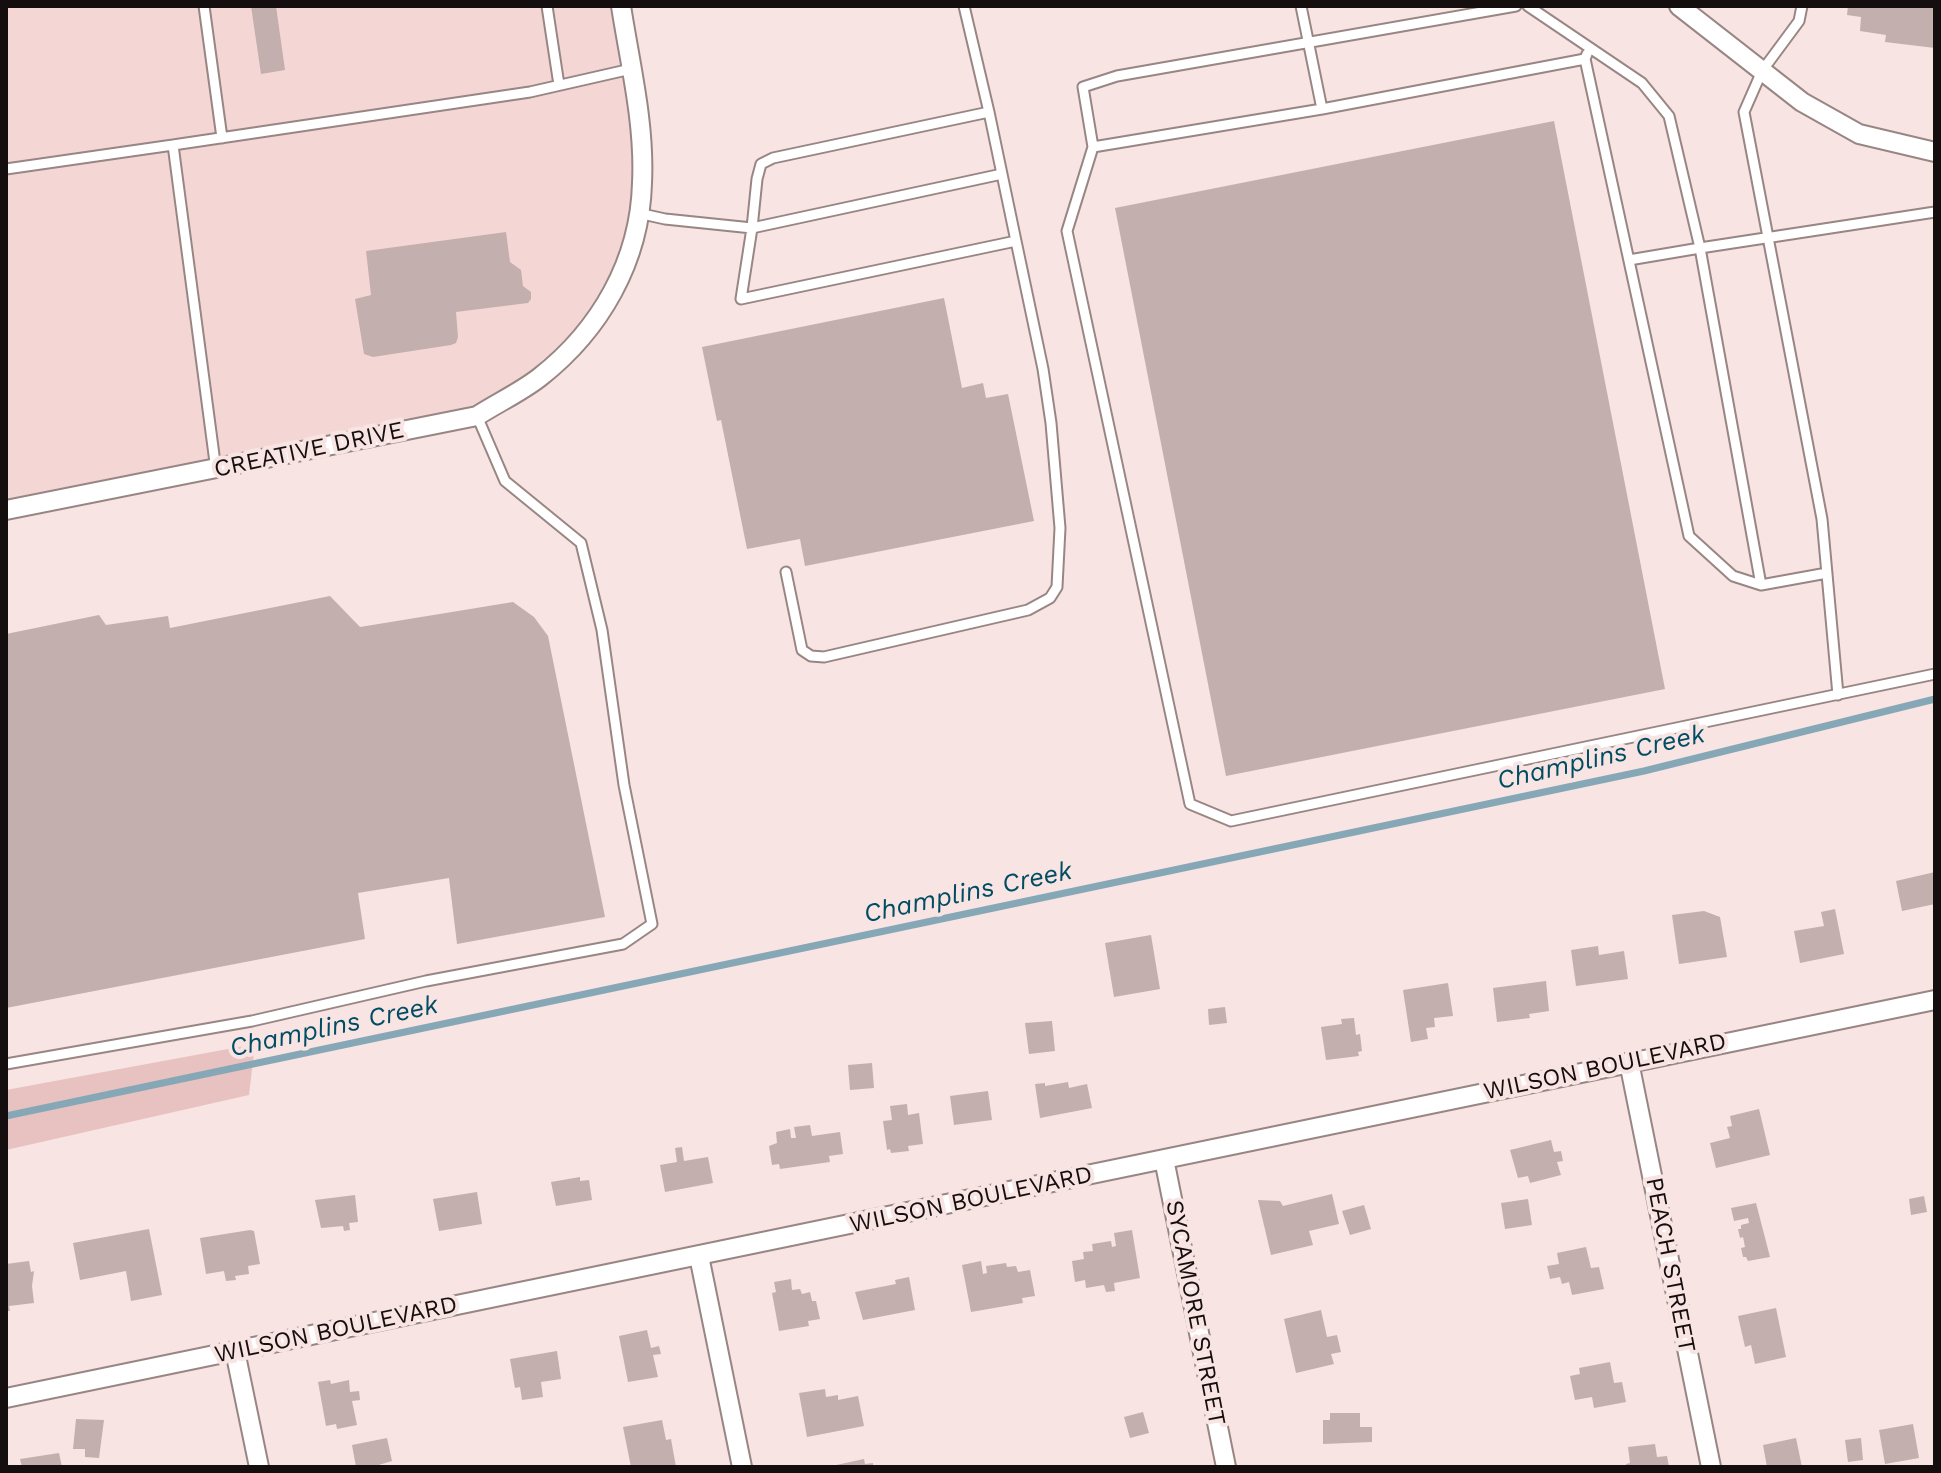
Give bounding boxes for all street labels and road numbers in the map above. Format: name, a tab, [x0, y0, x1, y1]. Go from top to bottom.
street label: CREATIVE DRIVE	[211, 416, 407, 484]
street label: WILSON BOULEVARD	[1481, 1027, 1729, 1107]
street label: WILSON BOULEVARD	[847, 1160, 1095, 1240]
street label: PEACH STREET	[1639, 1175, 1701, 1355]
street label: SYCAMORE STREET	[1159, 1198, 1231, 1428]
street label: WILSON BOULEVARD	[212, 1290, 460, 1370]

